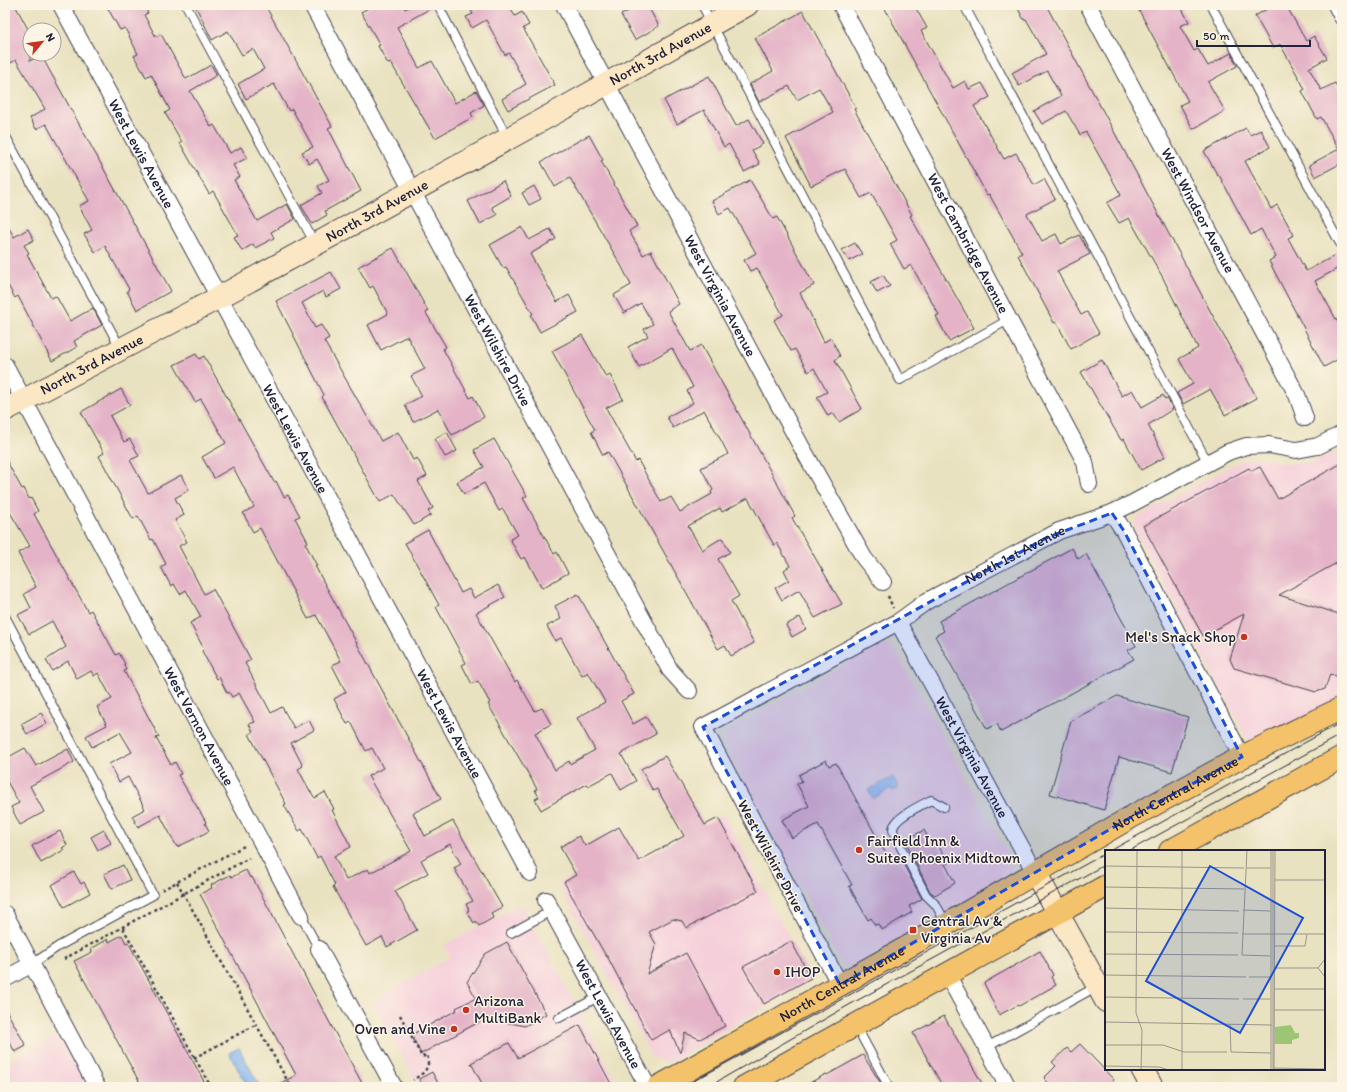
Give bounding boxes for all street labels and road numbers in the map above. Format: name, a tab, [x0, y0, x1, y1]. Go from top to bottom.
street label: North 3rd Avenue	[606, 18, 714, 89]
street label: West Lewis Avenue	[104, 96, 178, 211]
street label: West Windsor Avenue	[1157, 145, 1239, 276]
street label: West Cambridge Avenue	[923, 170, 1013, 316]
street label: North 3rd Avenue	[323, 175, 431, 246]
street label: West Virginia Avenue	[680, 232, 760, 360]
street label: West Wilshire Drive	[460, 291, 535, 409]
street label: North 3rd Avenue	[37, 330, 146, 399]
street label: West Lewis Avenue	[259, 381, 332, 497]
street label: North 1st Avenue	[962, 521, 1067, 588]
street label: West Vernon Avenue	[160, 664, 238, 789]
street label: West Lewis Avenue	[413, 666, 486, 782]
street label: West Virginia Avenue	[932, 693, 1013, 821]
street label: North Central Avenue	[1109, 752, 1242, 835]
street label: West Wilshire Drive	[734, 797, 808, 915]
street label: North Central Avenue	[776, 941, 908, 1026]
street label: West Lewis Avenue	[571, 956, 645, 1072]

